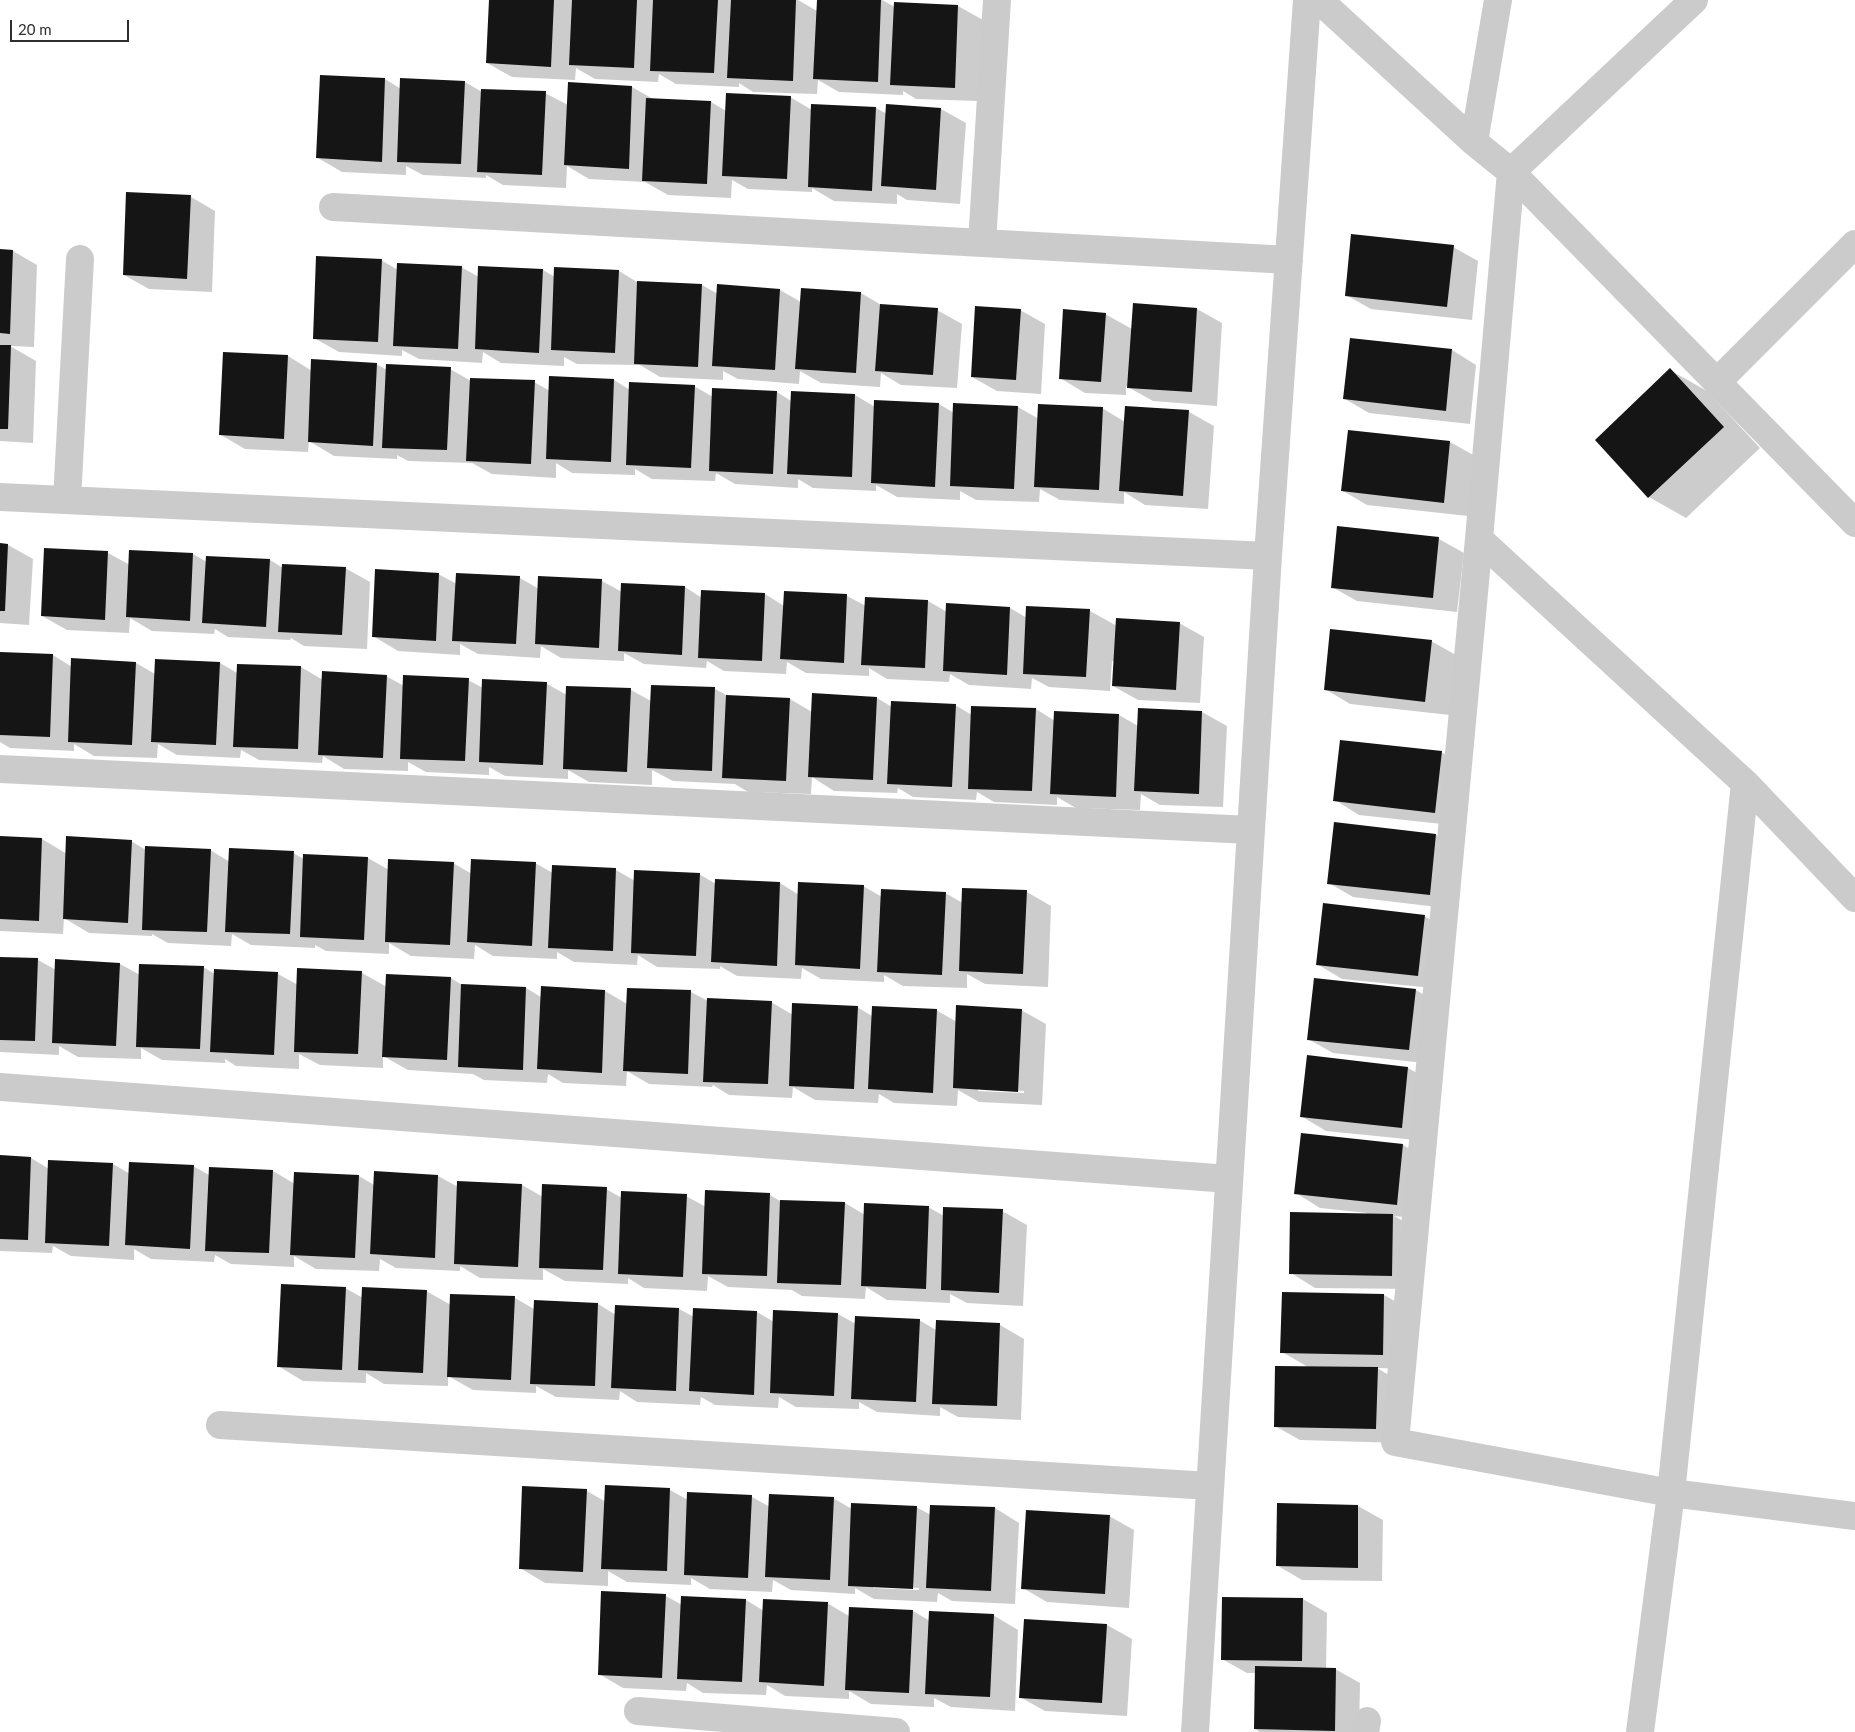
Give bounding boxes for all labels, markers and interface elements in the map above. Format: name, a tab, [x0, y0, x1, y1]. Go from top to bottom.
scale bar	[12, 10, 131, 42]
text: 20 m	[18, 20, 52, 38]

